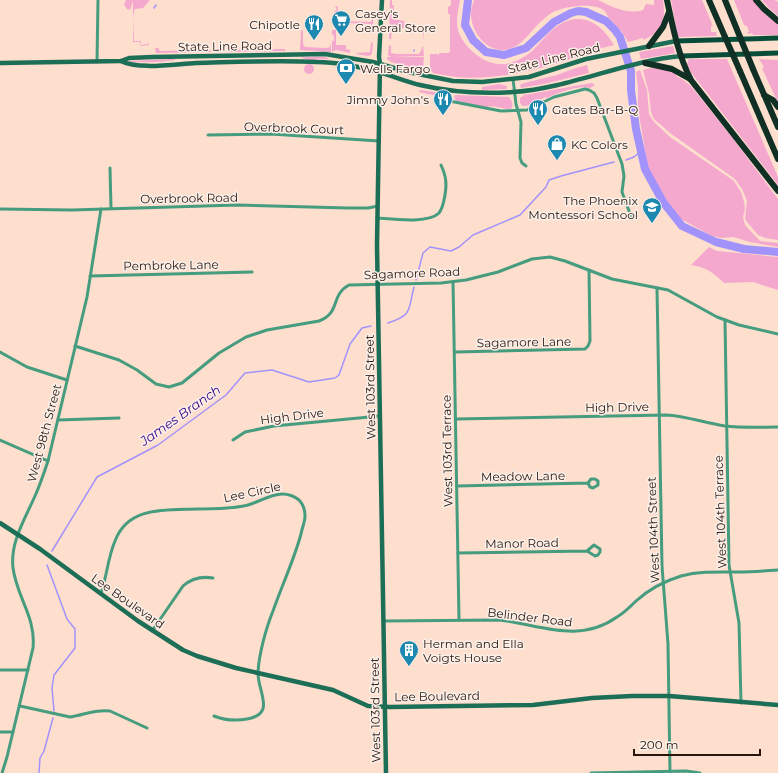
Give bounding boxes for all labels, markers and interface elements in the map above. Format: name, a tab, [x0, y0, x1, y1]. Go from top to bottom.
place label: Casey's General Store	[355, 6, 436, 35]
supermarket icon: Casey's General Store	[330, 9, 352, 37]
restaurant icon: Chipotle	[303, 13, 325, 41]
place label: Chipotle	[249, 17, 300, 32]
street label: State Line Road	[178, 38, 272, 54]
street label: State Line Road	[506, 39, 602, 77]
bank icon: Wells Fargo	[335, 57, 357, 85]
place label: Wells Fargo	[360, 61, 430, 76]
restaurant icon: Jimmy John's	[432, 88, 454, 116]
place label: Jimmy John's	[346, 92, 429, 107]
restaurant icon: Gates Bar-B-Q	[527, 98, 549, 126]
place label: Gates Bar-B-Q	[552, 102, 638, 117]
street label: Overbrook Court	[244, 119, 344, 137]
shop icon: KC Colors	[546, 133, 568, 161]
place label: KC Colors	[571, 137, 628, 152]
street label: Overbrook Road	[140, 190, 238, 206]
place label: The Phoenix Montessori School	[528, 193, 639, 222]
school or university icon: The Phoenix Montessori School	[641, 196, 663, 224]
street label: Pembroke Lane	[123, 257, 219, 273]
street label: Sagamore Road	[364, 264, 460, 282]
street label: West 103rd Street	[362, 334, 378, 440]
street label: Sagamore Lane	[477, 334, 571, 350]
water label: James Branch	[136, 381, 224, 449]
street label: West 98th Street	[24, 382, 64, 484]
street label: West 103rd Terrace	[439, 395, 455, 507]
street label: High Drive	[585, 399, 649, 415]
street label: High Drive	[259, 405, 325, 427]
street label: West 104th Terrace	[711, 455, 729, 569]
street label: Meadow Lane	[481, 468, 565, 484]
street label: West 104th Street	[644, 476, 662, 583]
street label: Lee Circle	[222, 479, 282, 505]
street label: Manor Road	[485, 535, 559, 551]
street label: Lee Boulevard	[89, 570, 167, 632]
street label: Belinder Road	[487, 604, 573, 630]
place label: Herman and Ella Voigts House	[423, 636, 524, 665]
building icon: Herman and Ella Voigts House	[398, 639, 420, 667]
street label: West 103rd Street	[367, 657, 383, 763]
street label: Lee Boulevard	[394, 688, 480, 704]
scale bar	[634, 731, 760, 757]
text: 200 m	[640, 737, 679, 752]

